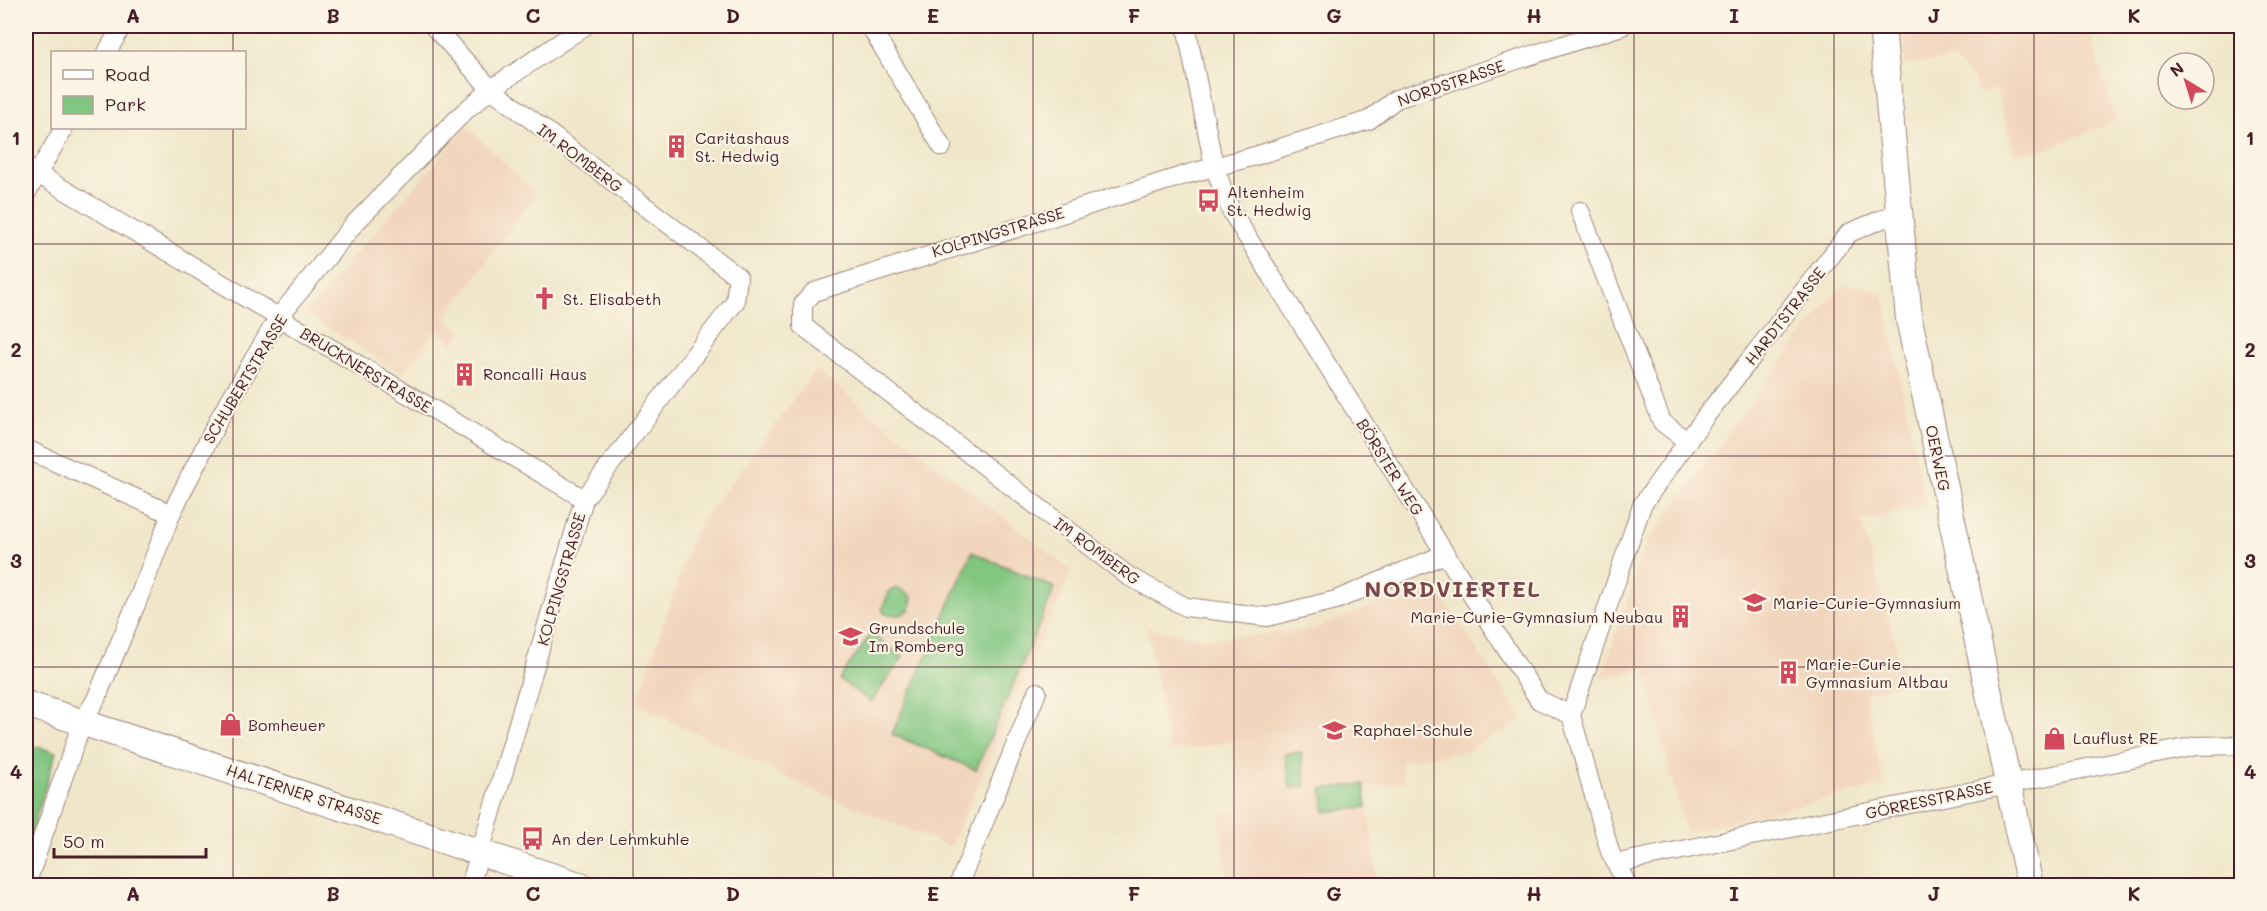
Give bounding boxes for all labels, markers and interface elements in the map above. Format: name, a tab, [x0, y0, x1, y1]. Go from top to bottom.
text: A	[126, 2, 140, 28]
text: B	[326, 2, 340, 28]
text: C	[526, 2, 541, 28]
text: D	[726, 2, 740, 28]
text: E	[927, 2, 939, 28]
text: F	[1128, 2, 1141, 28]
text: G	[1326, 2, 1342, 28]
text: H	[1526, 2, 1542, 28]
text: I	[1729, 2, 1739, 28]
text: J	[1927, 2, 1941, 28]
text: K	[2127, 2, 2141, 28]
legend	[51, 51, 246, 129]
north arrow	[2156, 51, 2216, 111]
street label: NORDSTRASSE	[1394, 54, 1507, 111]
text: N	[2165, 57, 2188, 81]
text: Road	[105, 62, 150, 86]
text: Park	[105, 92, 146, 116]
street label: IM ROMBERG	[533, 119, 627, 197]
text: 1	[12, 124, 20, 150]
text: 1	[2246, 124, 2254, 150]
place label: Caritashaus St. Hedwig	[695, 127, 790, 166]
building icon: Caritashaus St. Hedwig	[664, 134, 690, 160]
place label: Altenheim St. Hedwig	[1227, 181, 1311, 220]
bus stop icon: Altenheim St. Hedwig	[1196, 188, 1222, 214]
street label: KOLPINGSTRASSE	[929, 201, 1067, 262]
street label: HARDTSTRASSE	[1740, 262, 1830, 369]
church icon: St. Elisabeth	[532, 286, 558, 312]
place label: St. Elisabeth	[563, 288, 661, 309]
street label: SCHUBERTSTRASSE	[198, 310, 291, 447]
street label: BRUCKNERSTRASSE	[297, 322, 436, 417]
text: 2	[10, 336, 22, 362]
text: 2	[2244, 336, 2256, 362]
building icon: Roncalli Haus	[452, 361, 478, 387]
place label: Roncalli Haus	[483, 363, 587, 384]
street label: BÖRSTER WEG	[1352, 414, 1429, 519]
street label: OERWEG	[1921, 423, 1956, 493]
street label: KOLPINGSTRASSE	[531, 510, 590, 648]
street label: IM ROMBERG	[1050, 512, 1145, 589]
text: 3	[10, 547, 22, 573]
text: 3	[2244, 547, 2256, 573]
district label: NORDVIERTEL	[1365, 574, 1542, 603]
school or university icon: Marie-Curie-Gymnasium	[1742, 590, 1768, 616]
place label: Marie-Curie-Gymnasium	[1773, 592, 1961, 613]
building icon: Marie-Curie-Gymnasium Neubau	[1668, 604, 1694, 630]
place label: Marie-Curie-Gymnasium Neubau	[1410, 606, 1663, 627]
place label: Grundschule Im Romberg	[869, 617, 966, 656]
school or university icon: Grundschule Im Romberg	[838, 624, 864, 650]
place label: Marie-Curie Gymnasium Altbau	[1806, 653, 1948, 692]
building icon: Marie-Curie Gymnasium Altbau	[1775, 660, 1801, 686]
shop icon: Bomheuer	[217, 712, 243, 738]
place label: Bomheuer	[248, 714, 326, 735]
school or university icon: Raphael-Schule	[1322, 717, 1348, 743]
place label: Raphael-Schule	[1353, 719, 1473, 740]
shop icon: Lauflust RE	[2042, 725, 2068, 751]
place label: Lauflust RE	[2073, 727, 2159, 748]
text: 4	[10, 758, 23, 784]
text: 4	[2244, 758, 2257, 784]
street label: HALTERNER STRASSE	[224, 759, 384, 829]
street label: GÖRRESSTRASSE	[1863, 776, 1994, 823]
scale bar	[54, 821, 206, 859]
bus stop icon: An der Lehmkuhle	[520, 826, 546, 852]
place label: An der Lehmkuhle	[551, 828, 690, 849]
text: 50 m	[63, 829, 105, 853]
text: A	[126, 880, 140, 906]
text: B	[326, 880, 340, 906]
text: C	[526, 880, 541, 906]
text: D	[726, 880, 740, 906]
text: E	[927, 880, 939, 906]
text: F	[1128, 880, 1141, 906]
text: G	[1326, 880, 1342, 906]
text: H	[1526, 880, 1542, 906]
text: I	[1729, 880, 1739, 906]
text: J	[1927, 880, 1941, 906]
text: K	[2127, 880, 2141, 906]

